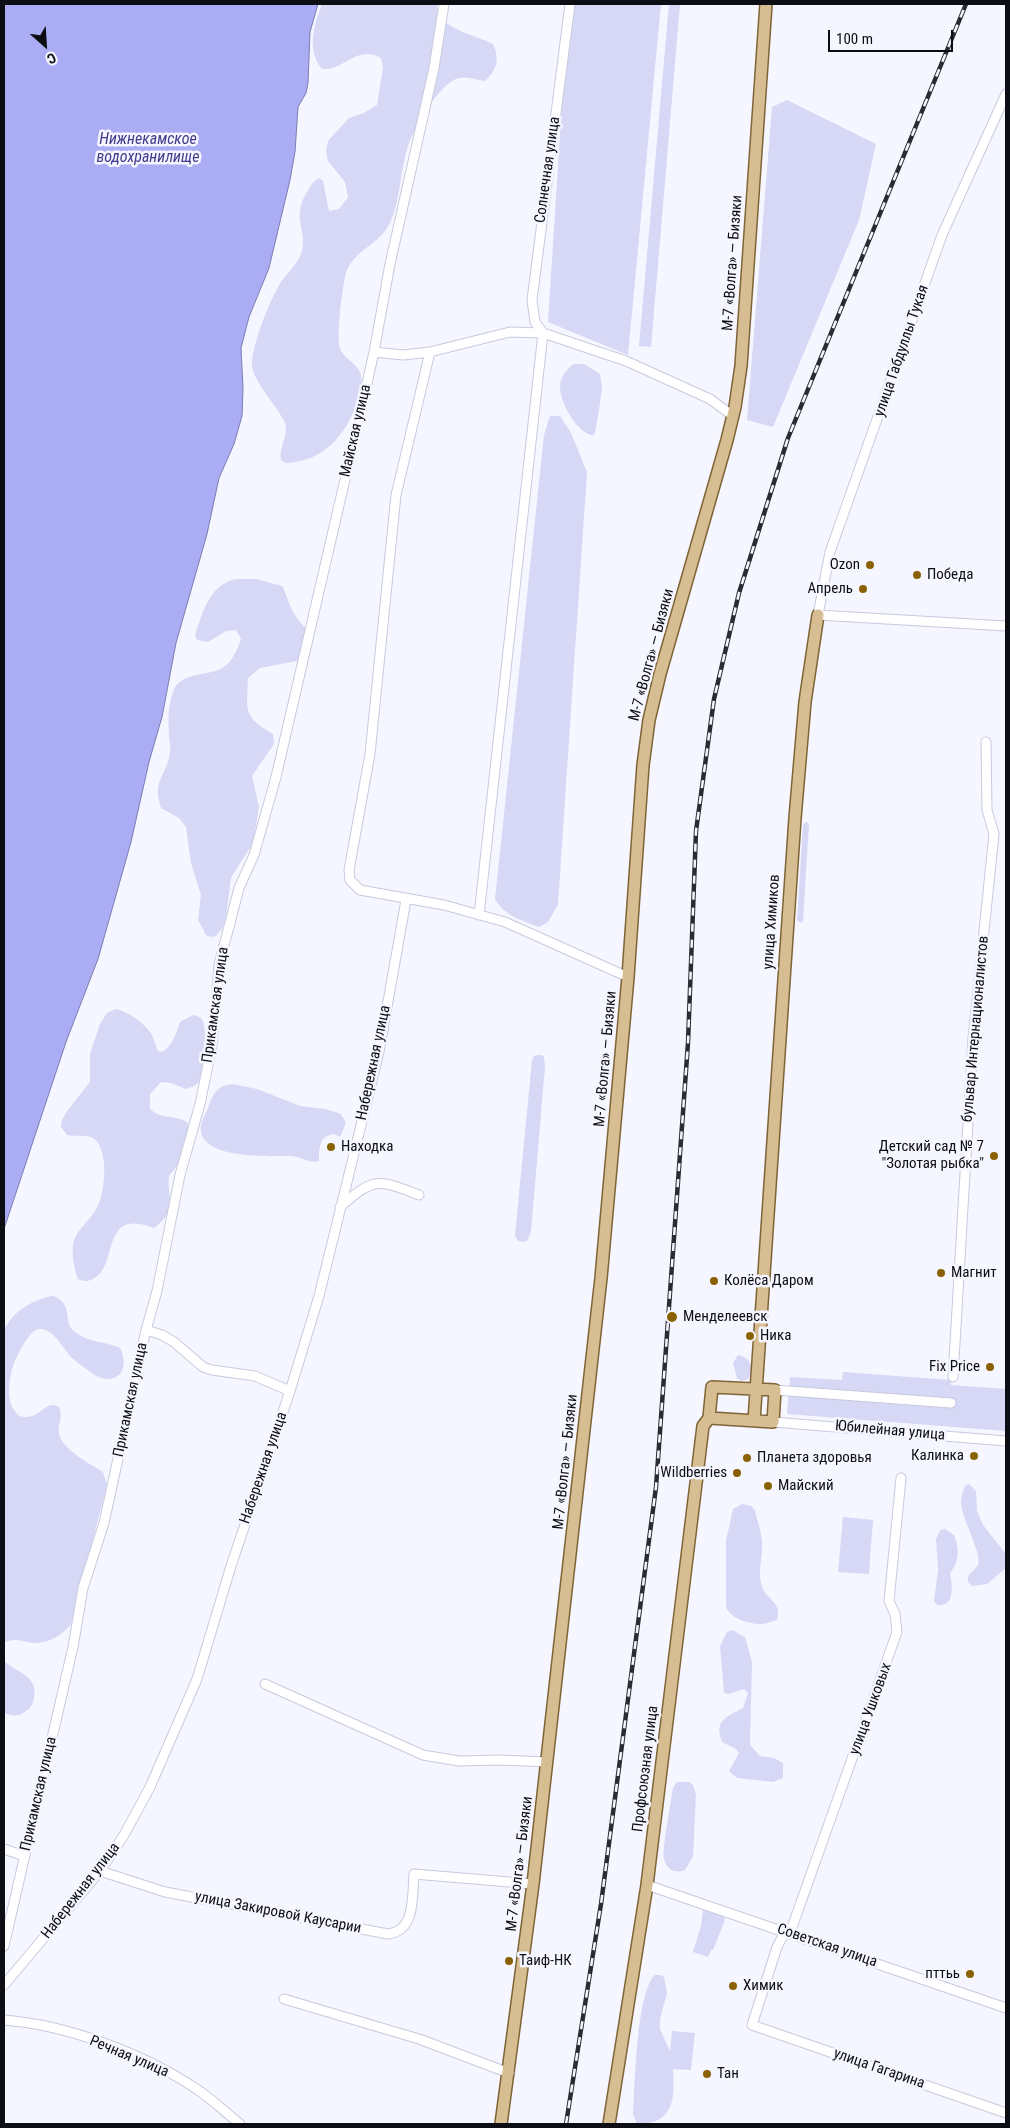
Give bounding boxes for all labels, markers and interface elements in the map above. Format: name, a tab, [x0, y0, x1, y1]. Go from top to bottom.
north arrow	[20, 20, 70, 70]
scale bar	[830, 20, 955, 52]
text: 100 m	[836, 30, 873, 48]
text: С	[44, 50, 59, 67]
street label: Солнечная улица	[532, 116, 564, 224]
water label: Нижнекамское водохранилище	[96, 130, 200, 168]
street label: М-7 «Волга» — Бизяки	[719, 194, 747, 332]
street label: улица Габдуллы Тукая	[871, 283, 933, 419]
street label: Майская улица	[337, 383, 375, 479]
place label: Ozon	[830, 556, 860, 574]
marker: Ozon	[864, 559, 876, 571]
place label: Победа	[927, 566, 973, 584]
marker: Победа	[911, 569, 923, 581]
place label: Апрель	[807, 580, 853, 598]
marker: Апрель	[857, 583, 869, 595]
street label: М-7 «Волга» — Бизяки	[626, 587, 678, 723]
street label: улица Химиков	[760, 874, 784, 970]
street label: бульвар Интернационалистов	[959, 935, 993, 1123]
street label: Прикамская улица	[199, 946, 233, 1064]
street label: М-7 «Волга» — Бизяки	[591, 990, 621, 1128]
street label: Набережная улица	[353, 1004, 395, 1122]
place label: Находка	[341, 1138, 393, 1156]
place label: Детский сад № 7 "Золотая рыбка"	[879, 1138, 984, 1173]
marker: Находка	[325, 1141, 337, 1153]
marker: Детский сад № 7 "Золотая рыбка"	[988, 1150, 1000, 1162]
place label: Магнит	[951, 1264, 997, 1282]
marker: Магнит	[935, 1267, 947, 1279]
place label: Колёса Даром	[724, 1272, 814, 1290]
marker: Колёса Даром	[708, 1275, 720, 1287]
place label: Менделеевск	[683, 1308, 767, 1326]
marker: Менделеевск	[665, 1310, 679, 1324]
place label: Ника	[760, 1327, 791, 1345]
marker: Ника	[744, 1330, 756, 1342]
street label: Прикамская улица	[110, 1341, 152, 1459]
place label: Fix Price	[929, 1358, 980, 1376]
marker: Fix Price	[984, 1361, 996, 1373]
street label: М-7 «Волга» — Бизяки	[550, 1393, 582, 1531]
street label: Набережная улица	[236, 1410, 292, 1526]
street label: Юбилейная улица	[834, 1417, 946, 1445]
place label: Калинка	[911, 1447, 964, 1465]
place label: Планета здоровья	[757, 1449, 872, 1467]
marker: Калинка	[968, 1450, 980, 1462]
marker: Планета здоровья	[741, 1452, 753, 1464]
place label: Wildberries	[660, 1464, 727, 1482]
marker: Wildberries	[731, 1467, 743, 1479]
place label: Майский	[778, 1477, 834, 1495]
marker: Майский	[762, 1480, 774, 1492]
street label: улица Ушковых	[846, 1660, 896, 1758]
street label: Профсоюзная улица	[629, 1705, 663, 1833]
street label: Прикамская улица	[17, 1735, 61, 1853]
street label: М-7 «Волга» — Бизяки	[503, 1795, 537, 1933]
street label: Набережная улица	[38, 1839, 124, 1943]
street label: улица Закировой Каусарии	[193, 1888, 363, 1938]
street label: Советская улица	[775, 1920, 879, 1972]
place label: Таиф-НК	[519, 1952, 572, 1970]
marker: Таиф-НК	[503, 1955, 515, 1967]
place label: пттьь	[925, 1965, 960, 1983]
marker: пттьь	[964, 1968, 976, 1980]
place label: Химик	[743, 1977, 783, 1995]
marker: Химик	[727, 1980, 739, 1992]
street label: Речная улица	[87, 2032, 171, 2082]
street label: улица Гагарина	[831, 2045, 927, 2093]
place label: Тан	[717, 2065, 739, 2083]
marker: Тан	[701, 2068, 713, 2080]

